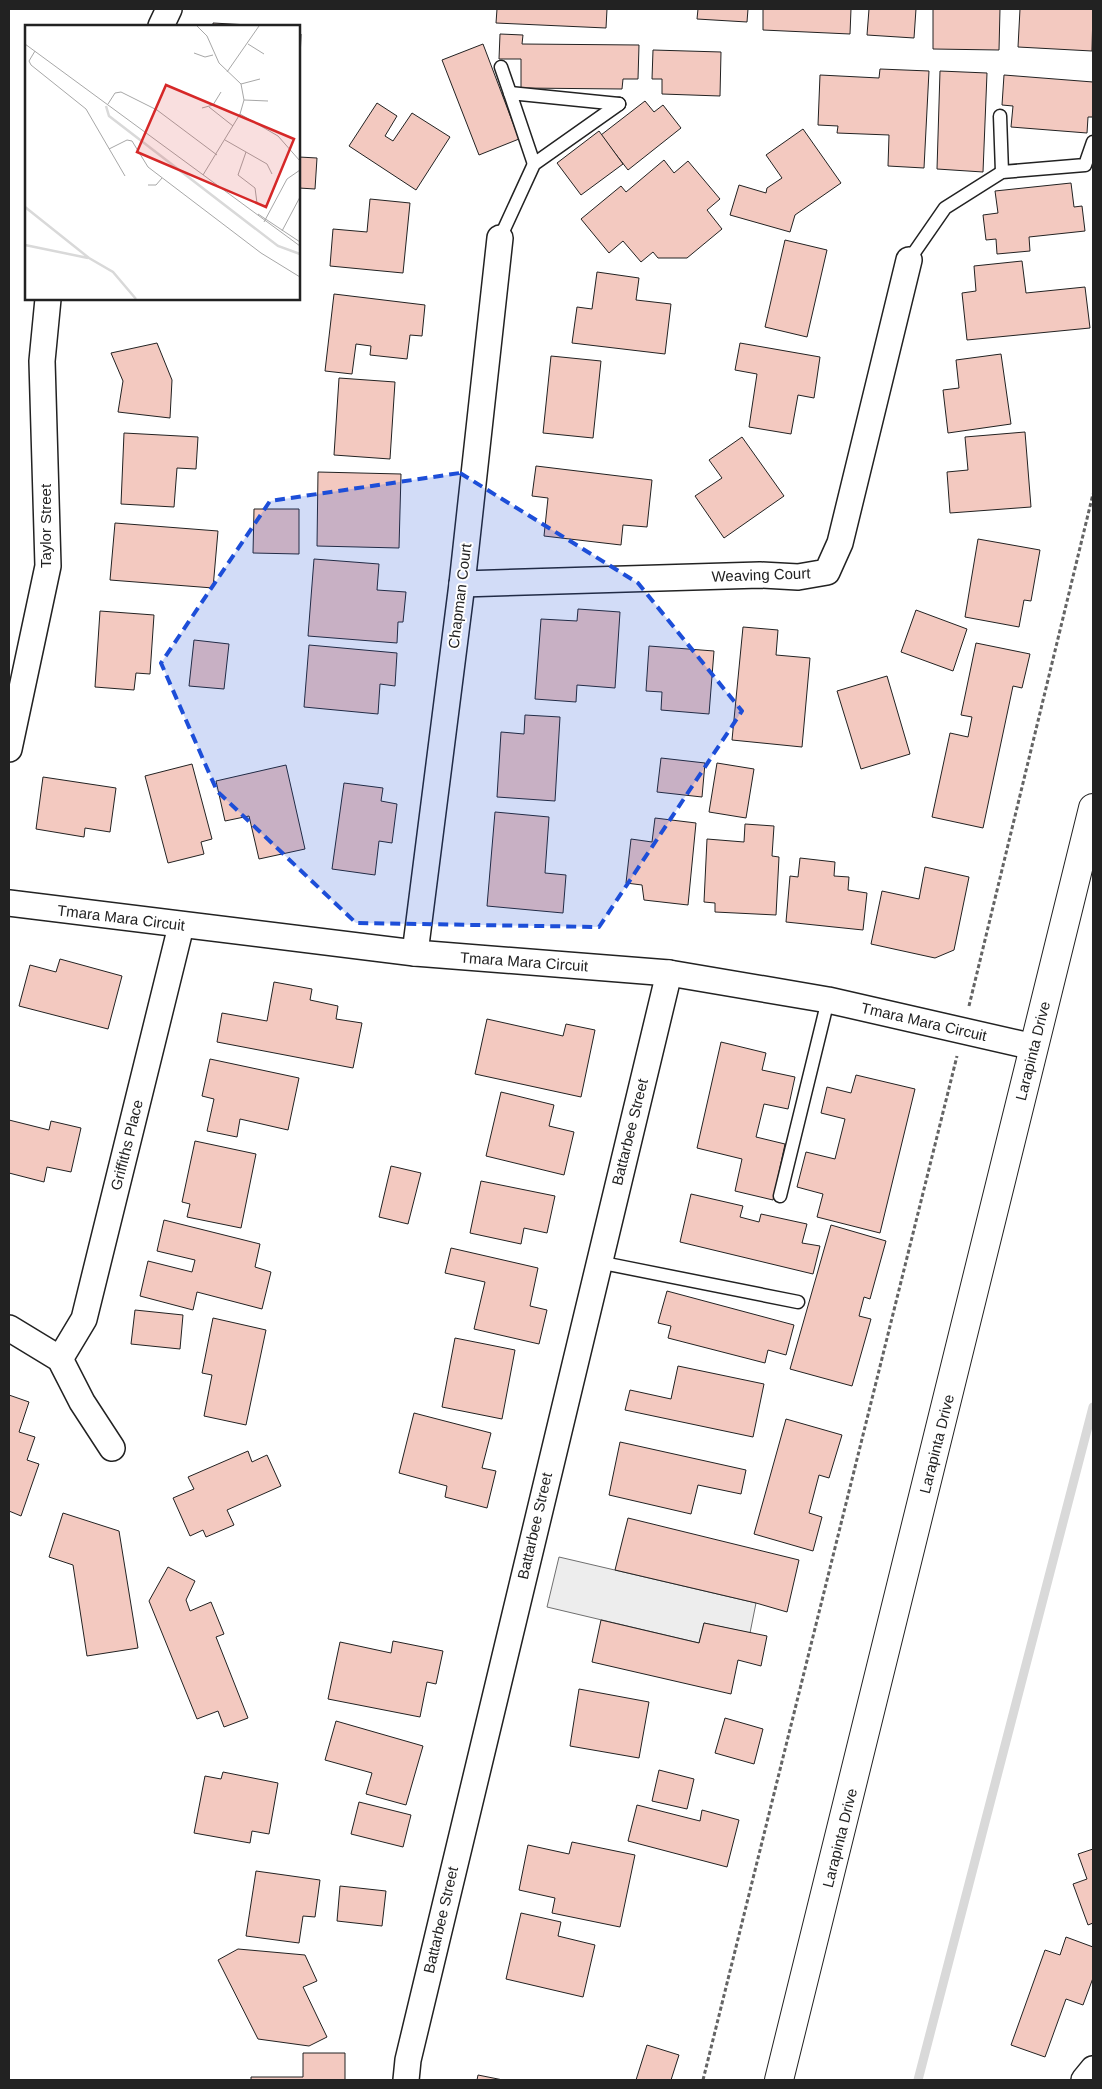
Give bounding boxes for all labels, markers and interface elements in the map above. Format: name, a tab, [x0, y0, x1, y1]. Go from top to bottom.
inset map	[25, 25, 300, 300]
street label: Taylor Street	[37, 483, 54, 568]
street label: Chapman Court	[445, 542, 474, 650]
street label: Weaving Court	[711, 564, 812, 585]
street label: Tmara Mara Circuit	[56, 901, 187, 934]
street label: Tmara Mara Circuit	[459, 949, 589, 975]
street label: Tmara Mara Circuit	[860, 999, 989, 1044]
street label: Larapinta Drive	[1012, 999, 1053, 1102]
street label: Battarbee Street	[608, 1076, 651, 1187]
street label: Griffiths Place	[107, 1098, 146, 1192]
street label: Larapinta Drive	[916, 1392, 957, 1495]
street label: Battarbee Street	[514, 1470, 555, 1581]
street label: Larapinta Drive	[819, 1786, 860, 1889]
street label: Battarbee Street	[420, 1864, 461, 1975]

